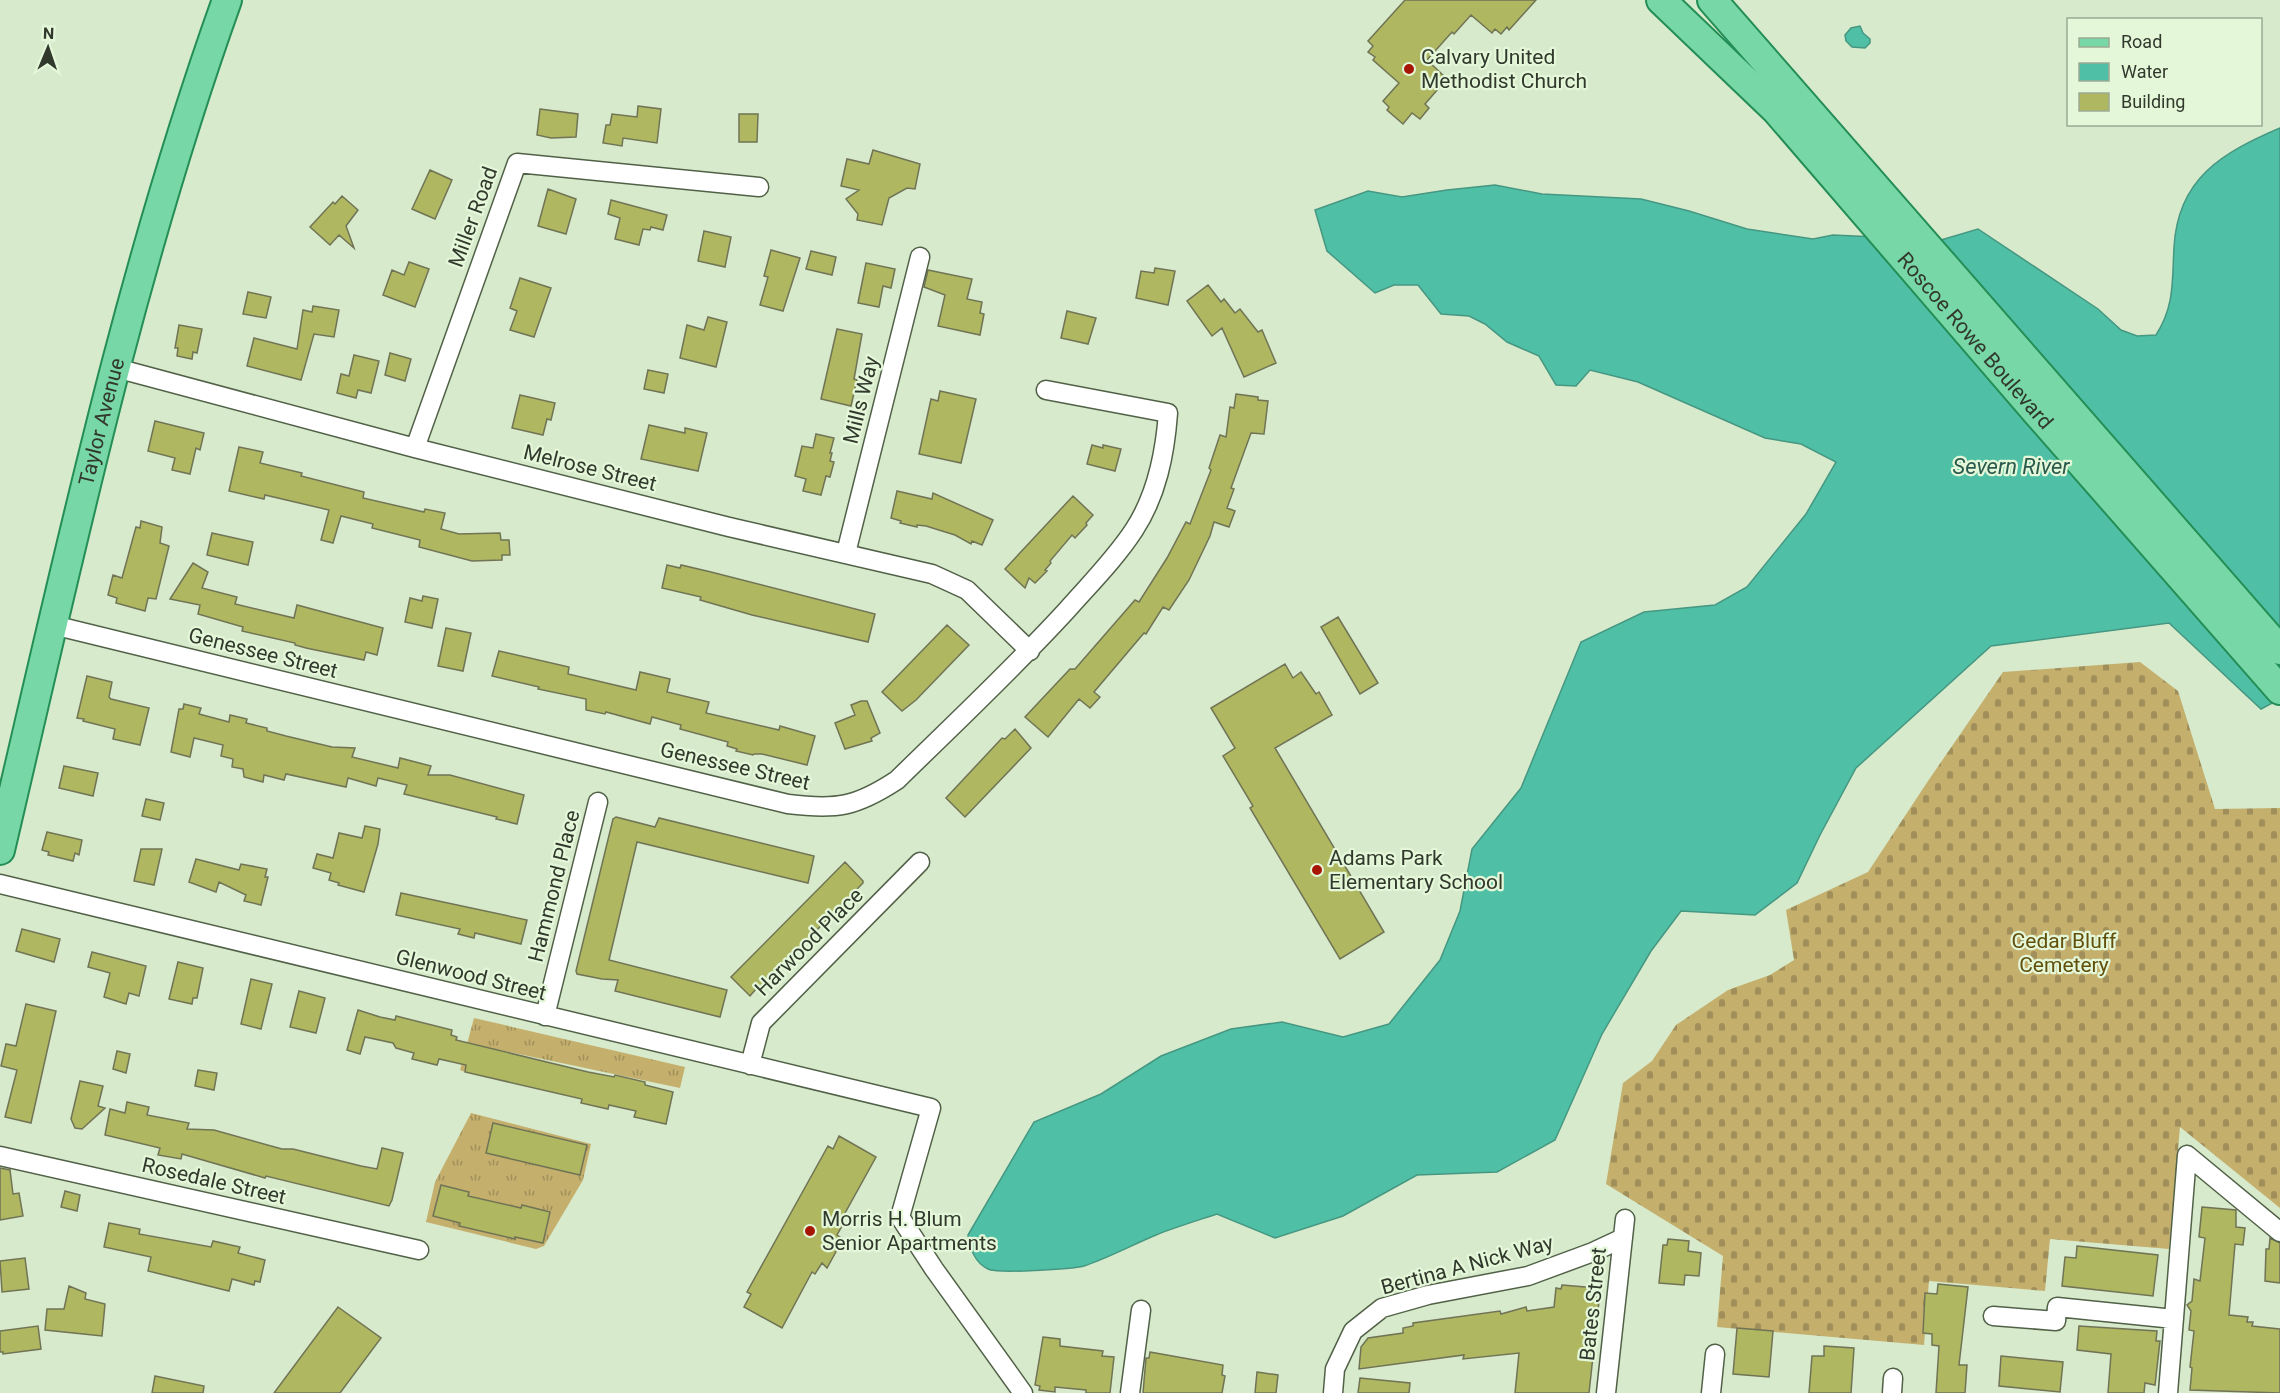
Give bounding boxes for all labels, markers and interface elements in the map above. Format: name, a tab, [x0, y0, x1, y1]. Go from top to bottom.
north arrow	[18, 18, 78, 78]
legend	[2067, 18, 2262, 126]
text: N	[43, 24, 54, 43]
text: Road	[2121, 31, 2162, 52]
place label: Calvary United Methodist Church	[1421, 45, 1587, 93]
text: Water	[2121, 61, 2168, 82]
marker: Calvary United Methodist Church	[1402, 62, 1416, 76]
text: Building	[2121, 91, 2185, 112]
street label: Miller Road	[444, 163, 502, 271]
street label: Roscoe Rowe Boulevard	[1892, 248, 2058, 434]
street label: Mills Way	[839, 354, 883, 446]
street label: Taylor Avenue	[74, 356, 129, 488]
street label: Melrose Street	[521, 440, 659, 496]
water label: Severn River	[1953, 454, 2070, 479]
street label: Genessee Street	[186, 623, 340, 683]
street label: Genessee Street	[658, 737, 812, 795]
street label: Hammond Place	[524, 808, 584, 964]
place label: Adams Park Elementary School	[1329, 846, 1503, 894]
marker: Adams Park Elementary School	[1310, 863, 1324, 877]
street label: Harwood Place	[750, 883, 868, 1001]
park label: Cedar Bluff Cemetery	[2012, 929, 2117, 977]
street label: Glenwood Street	[393, 945, 549, 1005]
street label: Rosedale Street	[140, 1153, 288, 1209]
place label: Morris H. Blum Senior Apartments	[822, 1207, 997, 1255]
marker: Morris H. Blum Senior Apartments	[803, 1224, 817, 1238]
street label: Bertina A Nick Way	[1378, 1230, 1556, 1300]
street label: Bates Street	[1575, 1246, 1611, 1362]

